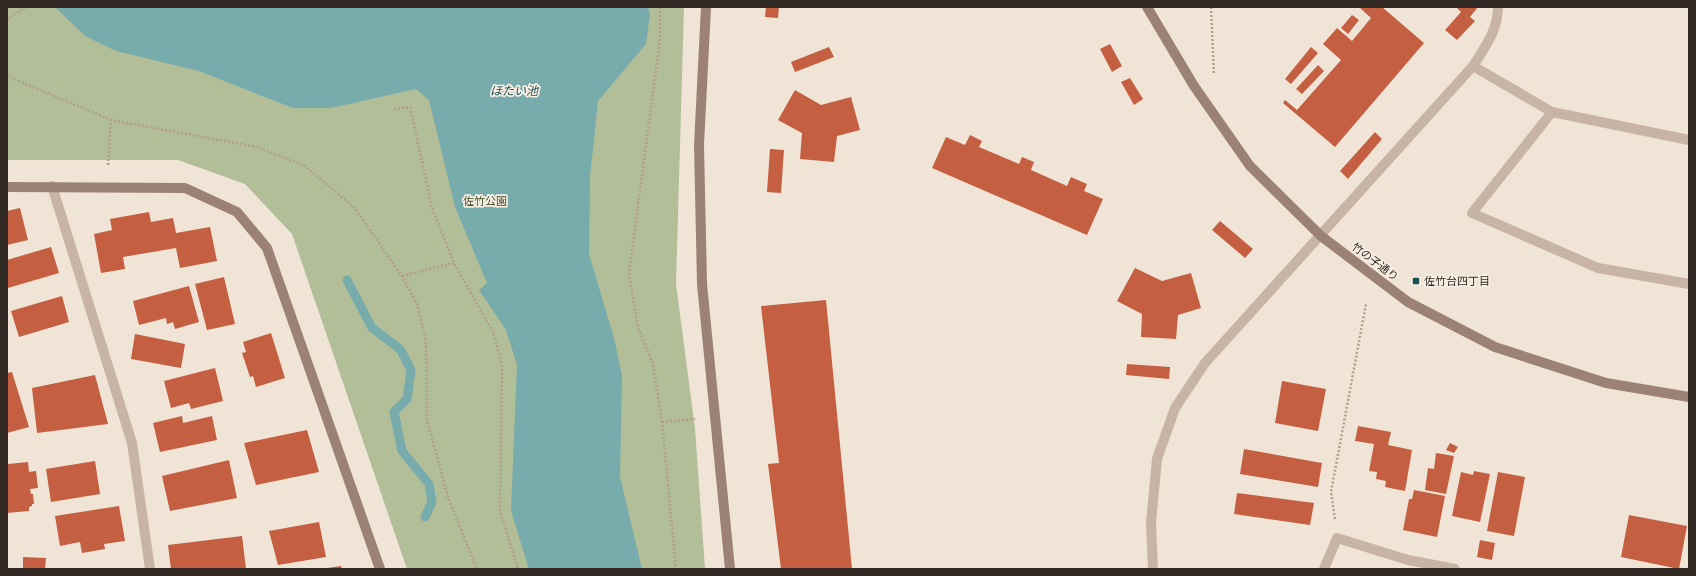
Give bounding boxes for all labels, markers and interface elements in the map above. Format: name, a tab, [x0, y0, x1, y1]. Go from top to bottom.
water label: ほたい池	[490, 84, 539, 98]
park label: 佐竹公園	[463, 195, 507, 208]
street label: 竹の子通り	[1349, 240, 1401, 284]
place label: 佐竹台四丁目	[1424, 275, 1490, 288]
marker: 佐竹台四丁目	[1411, 276, 1421, 286]

